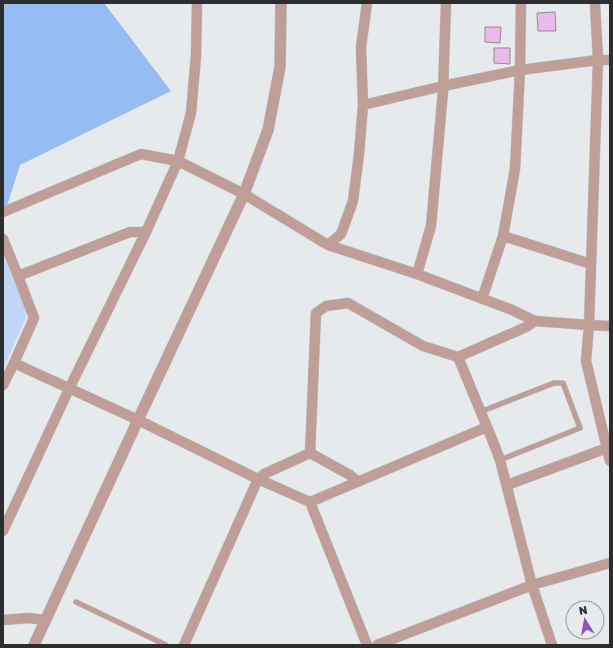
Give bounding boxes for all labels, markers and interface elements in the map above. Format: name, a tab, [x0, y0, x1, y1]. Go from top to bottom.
north arrow	[565, 600, 605, 640]
text: N	[578, 603, 588, 617]

